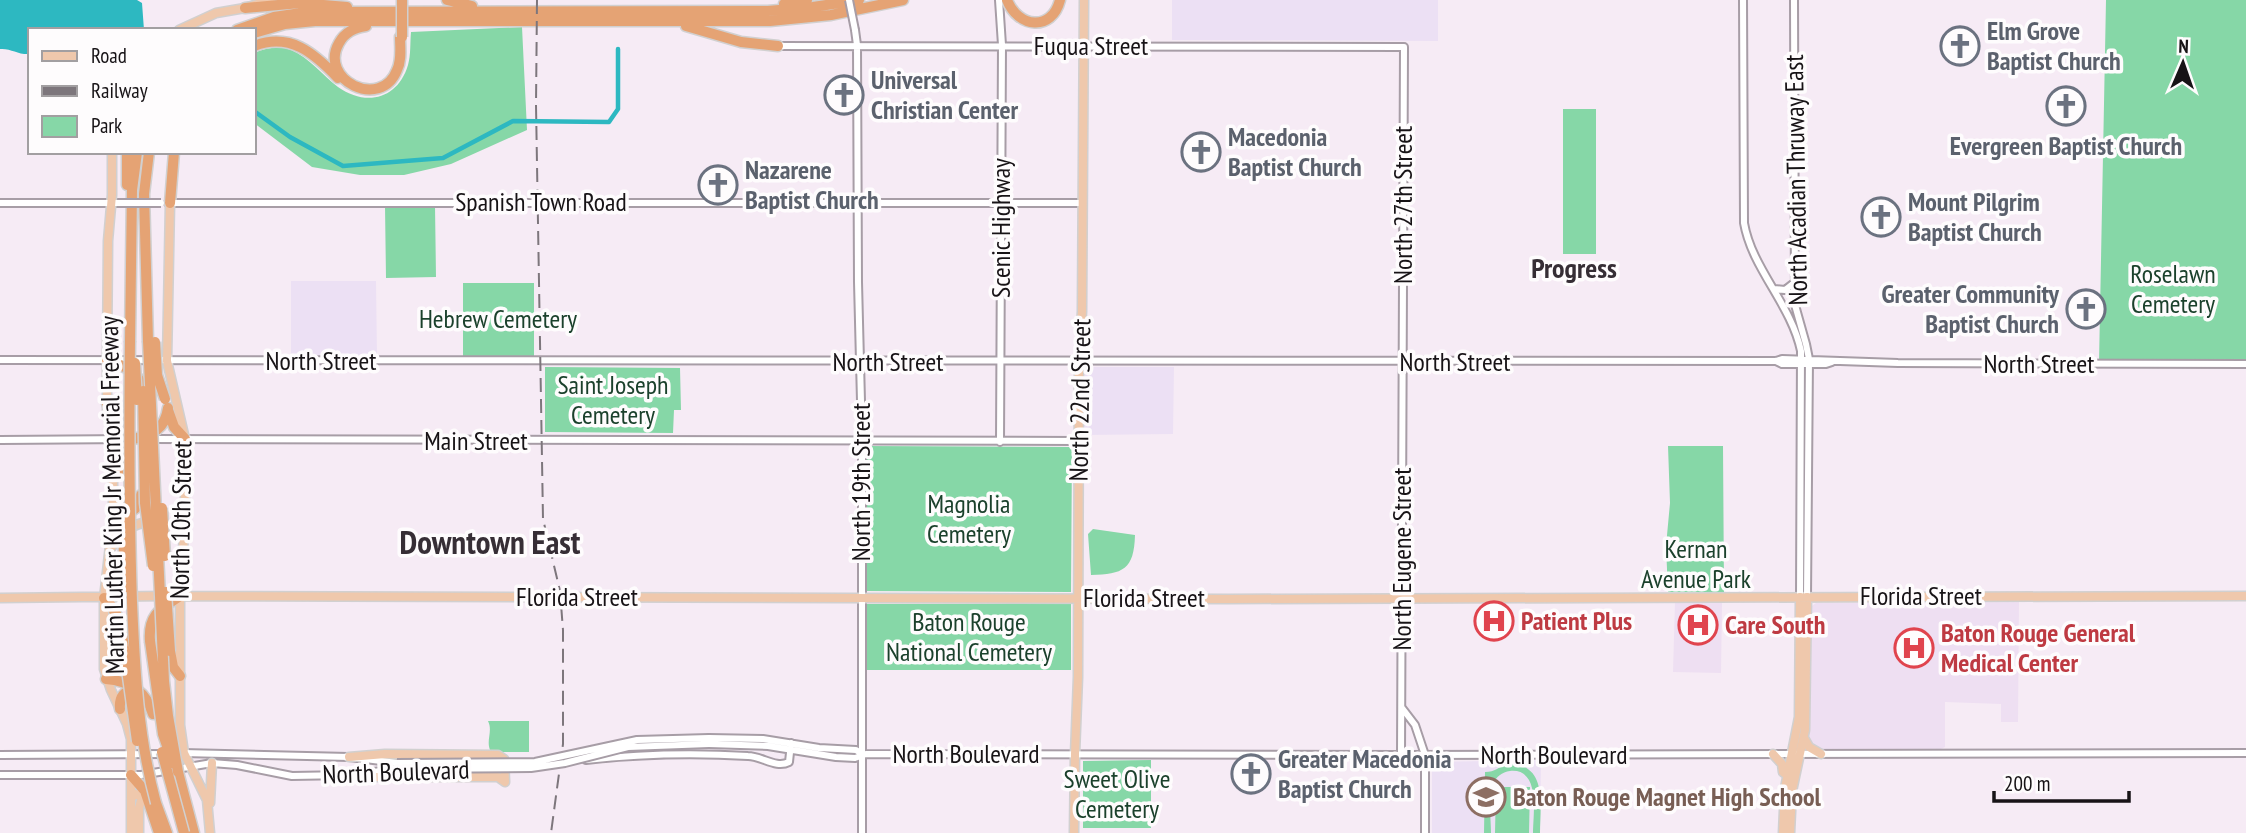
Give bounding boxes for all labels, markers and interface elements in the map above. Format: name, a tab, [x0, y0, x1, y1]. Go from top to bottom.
place label: Elm Grove Baptist Church	[1987, 14, 2121, 77]
church icon: Elm Grove Baptist Church	[1939, 25, 1981, 67]
legend	[28, 28, 256, 154]
north arrow	[2148, 28, 2218, 98]
street label: Fuqua Street	[1034, 29, 1148, 62]
text: N	[2178, 34, 2189, 58]
text: Road	[91, 42, 127, 69]
street label: North Acadian Thruway East	[1777, 54, 1814, 306]
place label: Universal Christian Center	[871, 63, 1019, 126]
church icon: Universal Christian Center	[823, 74, 865, 116]
text: Railway	[91, 77, 148, 104]
church icon: Evergreen Baptist Church	[2045, 85, 2087, 127]
text: Park	[91, 112, 122, 139]
place label: Macedonia Baptist Church	[1228, 120, 1362, 183]
street label: North 27th Street	[1386, 126, 1419, 284]
place label: Evergreen Baptist Church	[1950, 129, 2182, 162]
church icon: Macedonia Baptist Church	[1180, 131, 1222, 173]
place label: Nazarene Baptist Church	[745, 153, 879, 216]
street label: Scenic Highway	[984, 158, 1017, 298]
church icon: Nazarene Baptist Church	[697, 164, 739, 206]
street label: Spanish Town Road	[455, 185, 627, 218]
place label: Mount Pilgrim Baptist Church	[1908, 185, 2042, 248]
church icon: Mount Pilgrim Baptist Church	[1860, 196, 1902, 238]
district label: Progress	[1531, 249, 1617, 286]
park label: Roselawn Cemetery	[2130, 257, 2216, 320]
place label: Greater Community Baptist Church	[1881, 277, 2060, 340]
church icon: Greater Community Baptist Church	[2065, 288, 2107, 330]
park label: Hebrew Cemetery	[419, 302, 577, 335]
street label: Martin Luther King Jr Memorial Freeway	[92, 315, 131, 674]
street label: North 22nd Street	[1062, 318, 1097, 482]
street label: North Street	[266, 344, 376, 377]
street label: North Street	[833, 345, 943, 378]
street label: North Street	[1400, 345, 1510, 378]
street label: North Street	[1984, 347, 2094, 380]
park label: Saint Joseph Cemetery	[557, 368, 669, 431]
street label: North 19th Street	[844, 403, 877, 561]
street label: Main Street	[424, 424, 528, 457]
street label: North 10th Street	[163, 441, 198, 599]
street label: North Eugene Street	[1385, 468, 1418, 650]
park label: Magnolia Cemetery	[927, 487, 1011, 550]
district label: Downtown East	[400, 520, 581, 563]
park label: Kernan Avenue Park	[1641, 532, 1751, 595]
street label: Florida Street	[1860, 579, 1982, 612]
street label: Florida Street	[516, 580, 638, 613]
street label: Florida Street	[1083, 581, 1205, 614]
hospital icon: Patient Plus	[1473, 600, 1515, 642]
place label: Patient Plus	[1521, 604, 1632, 637]
hospital icon: Care South	[1677, 604, 1719, 646]
park label: Baton Rouge National Cemetery	[886, 605, 1052, 668]
place label: Care South	[1725, 608, 1825, 641]
place label: Baton Rouge General Medical Center	[1941, 616, 2136, 679]
hospital icon: Baton Rouge General Medical Center	[1893, 627, 1935, 669]
street label: North Boulevard	[892, 737, 1040, 770]
street label: North Boulevard	[1480, 738, 1628, 771]
place label: Greater Macedonia Baptist Church	[1278, 742, 1451, 805]
street label: North Boulevard	[322, 752, 470, 791]
church icon: Greater Macedonia Baptist Church	[1230, 753, 1272, 795]
scale bar	[1994, 760, 2129, 804]
park label: Sweet Olive Cemetery	[1064, 762, 1170, 825]
text: 200 m	[2004, 770, 2050, 797]
school or university icon: Baton Rouge Magnet High School	[1465, 776, 1507, 818]
place label: Baton Rouge Magnet High School	[1513, 780, 1822, 813]

